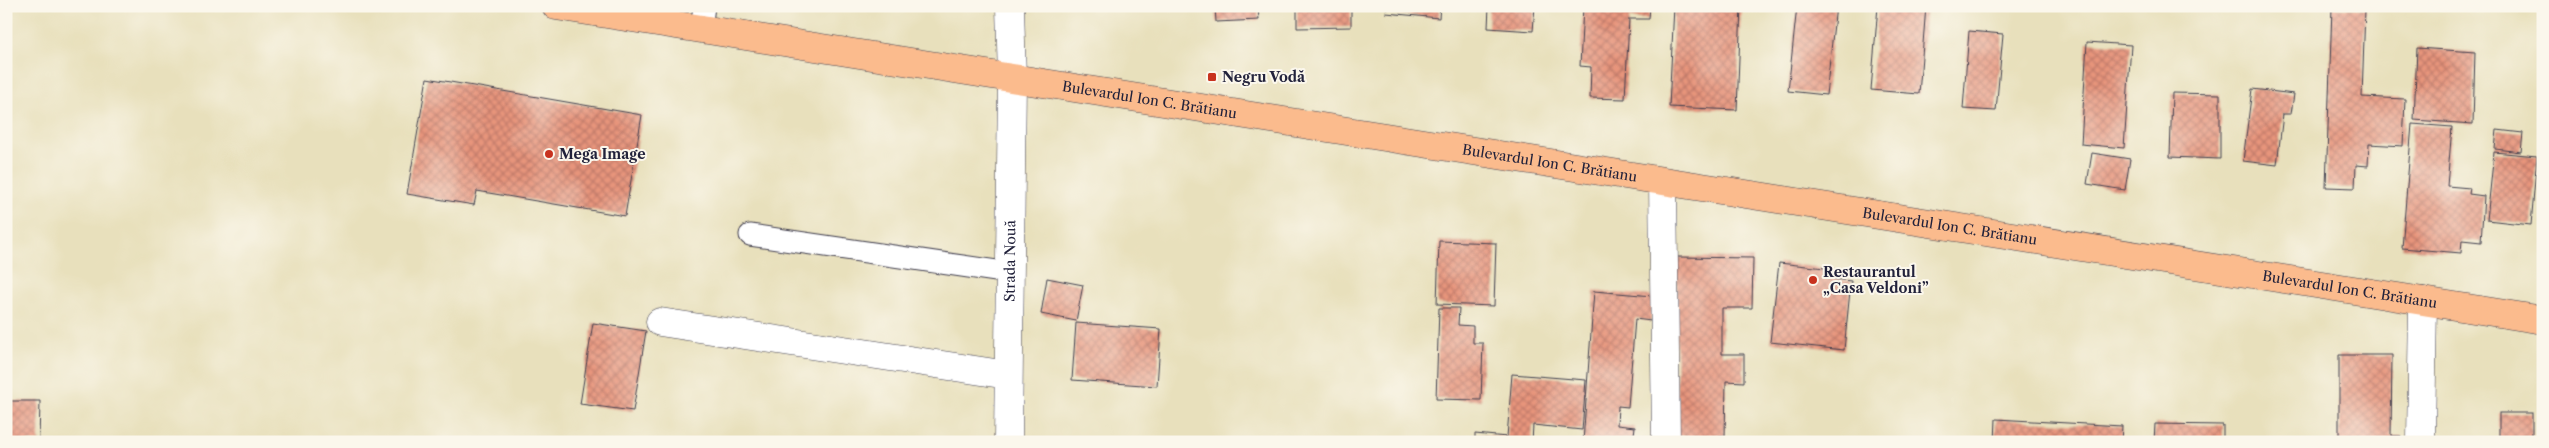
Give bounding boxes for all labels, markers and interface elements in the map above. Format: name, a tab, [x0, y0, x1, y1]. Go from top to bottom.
place label: Negru Vodă	[1222, 68, 1306, 86]
marker: Negru Vodă	[1206, 71, 1218, 83]
street label: Bulevardul Ion C. Brătianu	[1061, 77, 1239, 123]
street label: Bulevardul Ion C. Brătianu	[1461, 140, 1639, 186]
place label: Mega Image	[559, 145, 646, 163]
marker: Mega Image	[543, 148, 555, 160]
street label: Bulevardul Ion C. Brătianu	[1861, 204, 2039, 249]
street label: Strada Nouă	[1001, 219, 1019, 302]
place label: Restaurantul „Casa Veldoni”	[1823, 263, 1929, 297]
street label: Bulevardul Ion C. Brătianu	[2261, 267, 2439, 312]
marker: Restaurantul „Casa Veldoni”	[1807, 274, 1819, 286]

